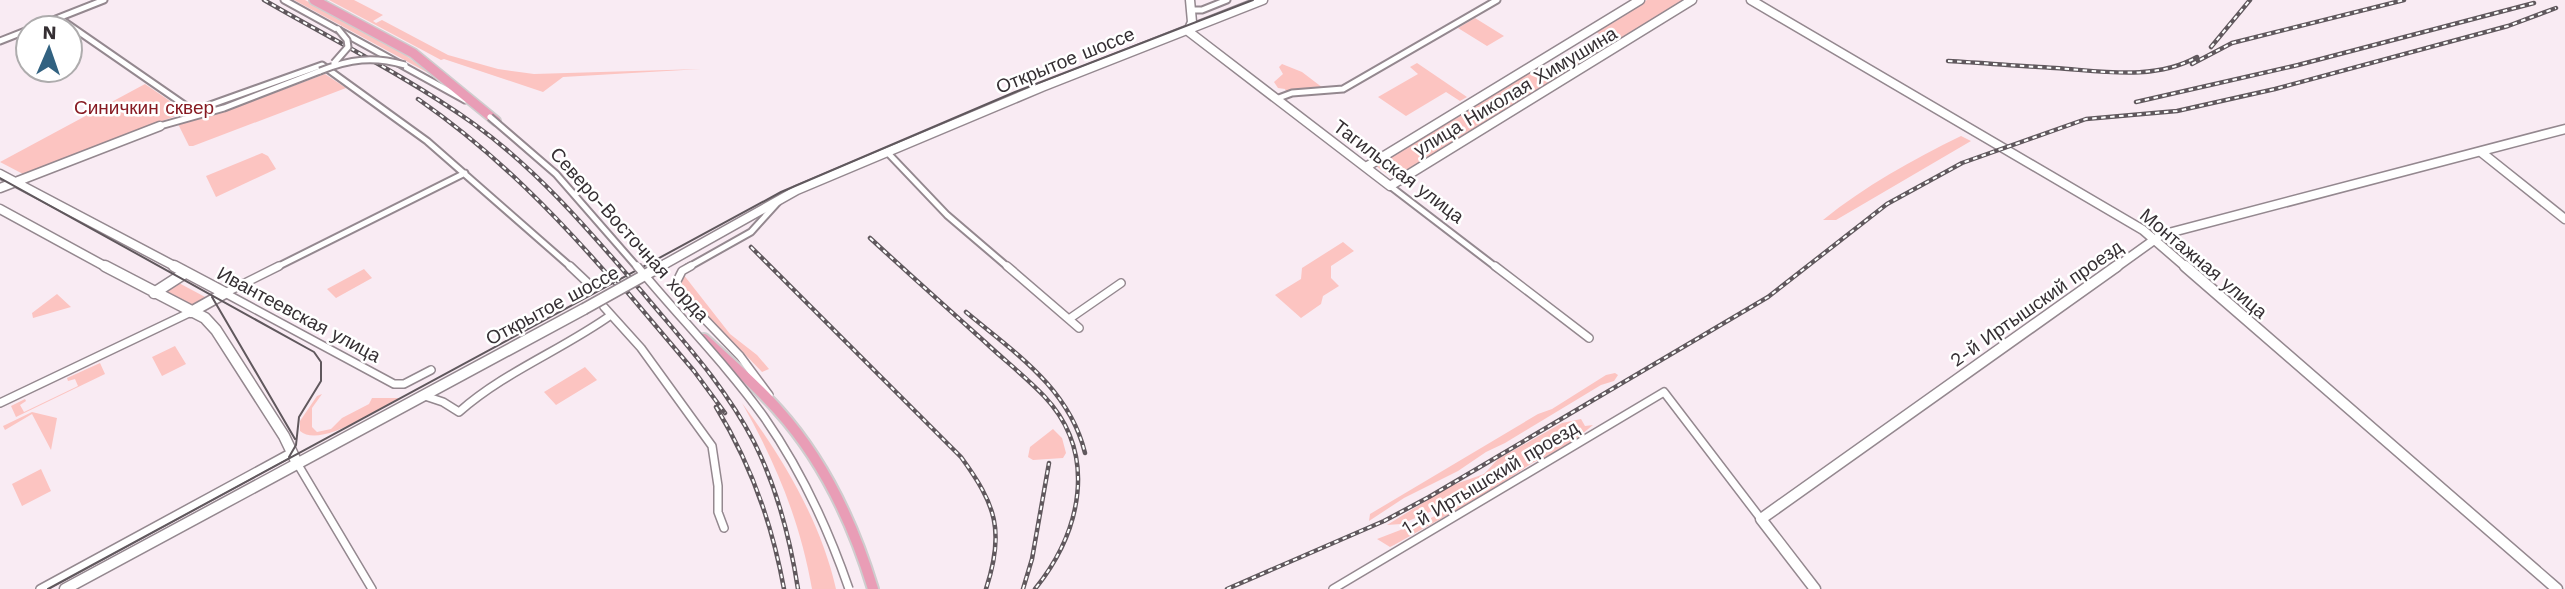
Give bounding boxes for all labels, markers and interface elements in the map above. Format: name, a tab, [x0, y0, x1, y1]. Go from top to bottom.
north arrow	[14, 14, 84, 84]
text: N	[42, 21, 57, 44]
street label: улица Николая Химушина	[1409, 21, 1621, 161]
street label: Открытое шоссе	[992, 22, 1138, 99]
park label: Синичкин сквер	[74, 96, 214, 119]
street label: Тагильская улица	[1329, 115, 1469, 228]
street label: Северо-Восточная хорда	[545, 143, 714, 326]
street label: Монтажная улица	[2135, 203, 2272, 324]
street label: 2-й Иртышский проезд	[1946, 235, 2127, 372]
street label: Открытое шоссе	[482, 261, 623, 350]
street label: Ивантеевская улица	[213, 262, 385, 367]
street label: 1-й Иртышский проезд	[1398, 416, 1583, 539]

